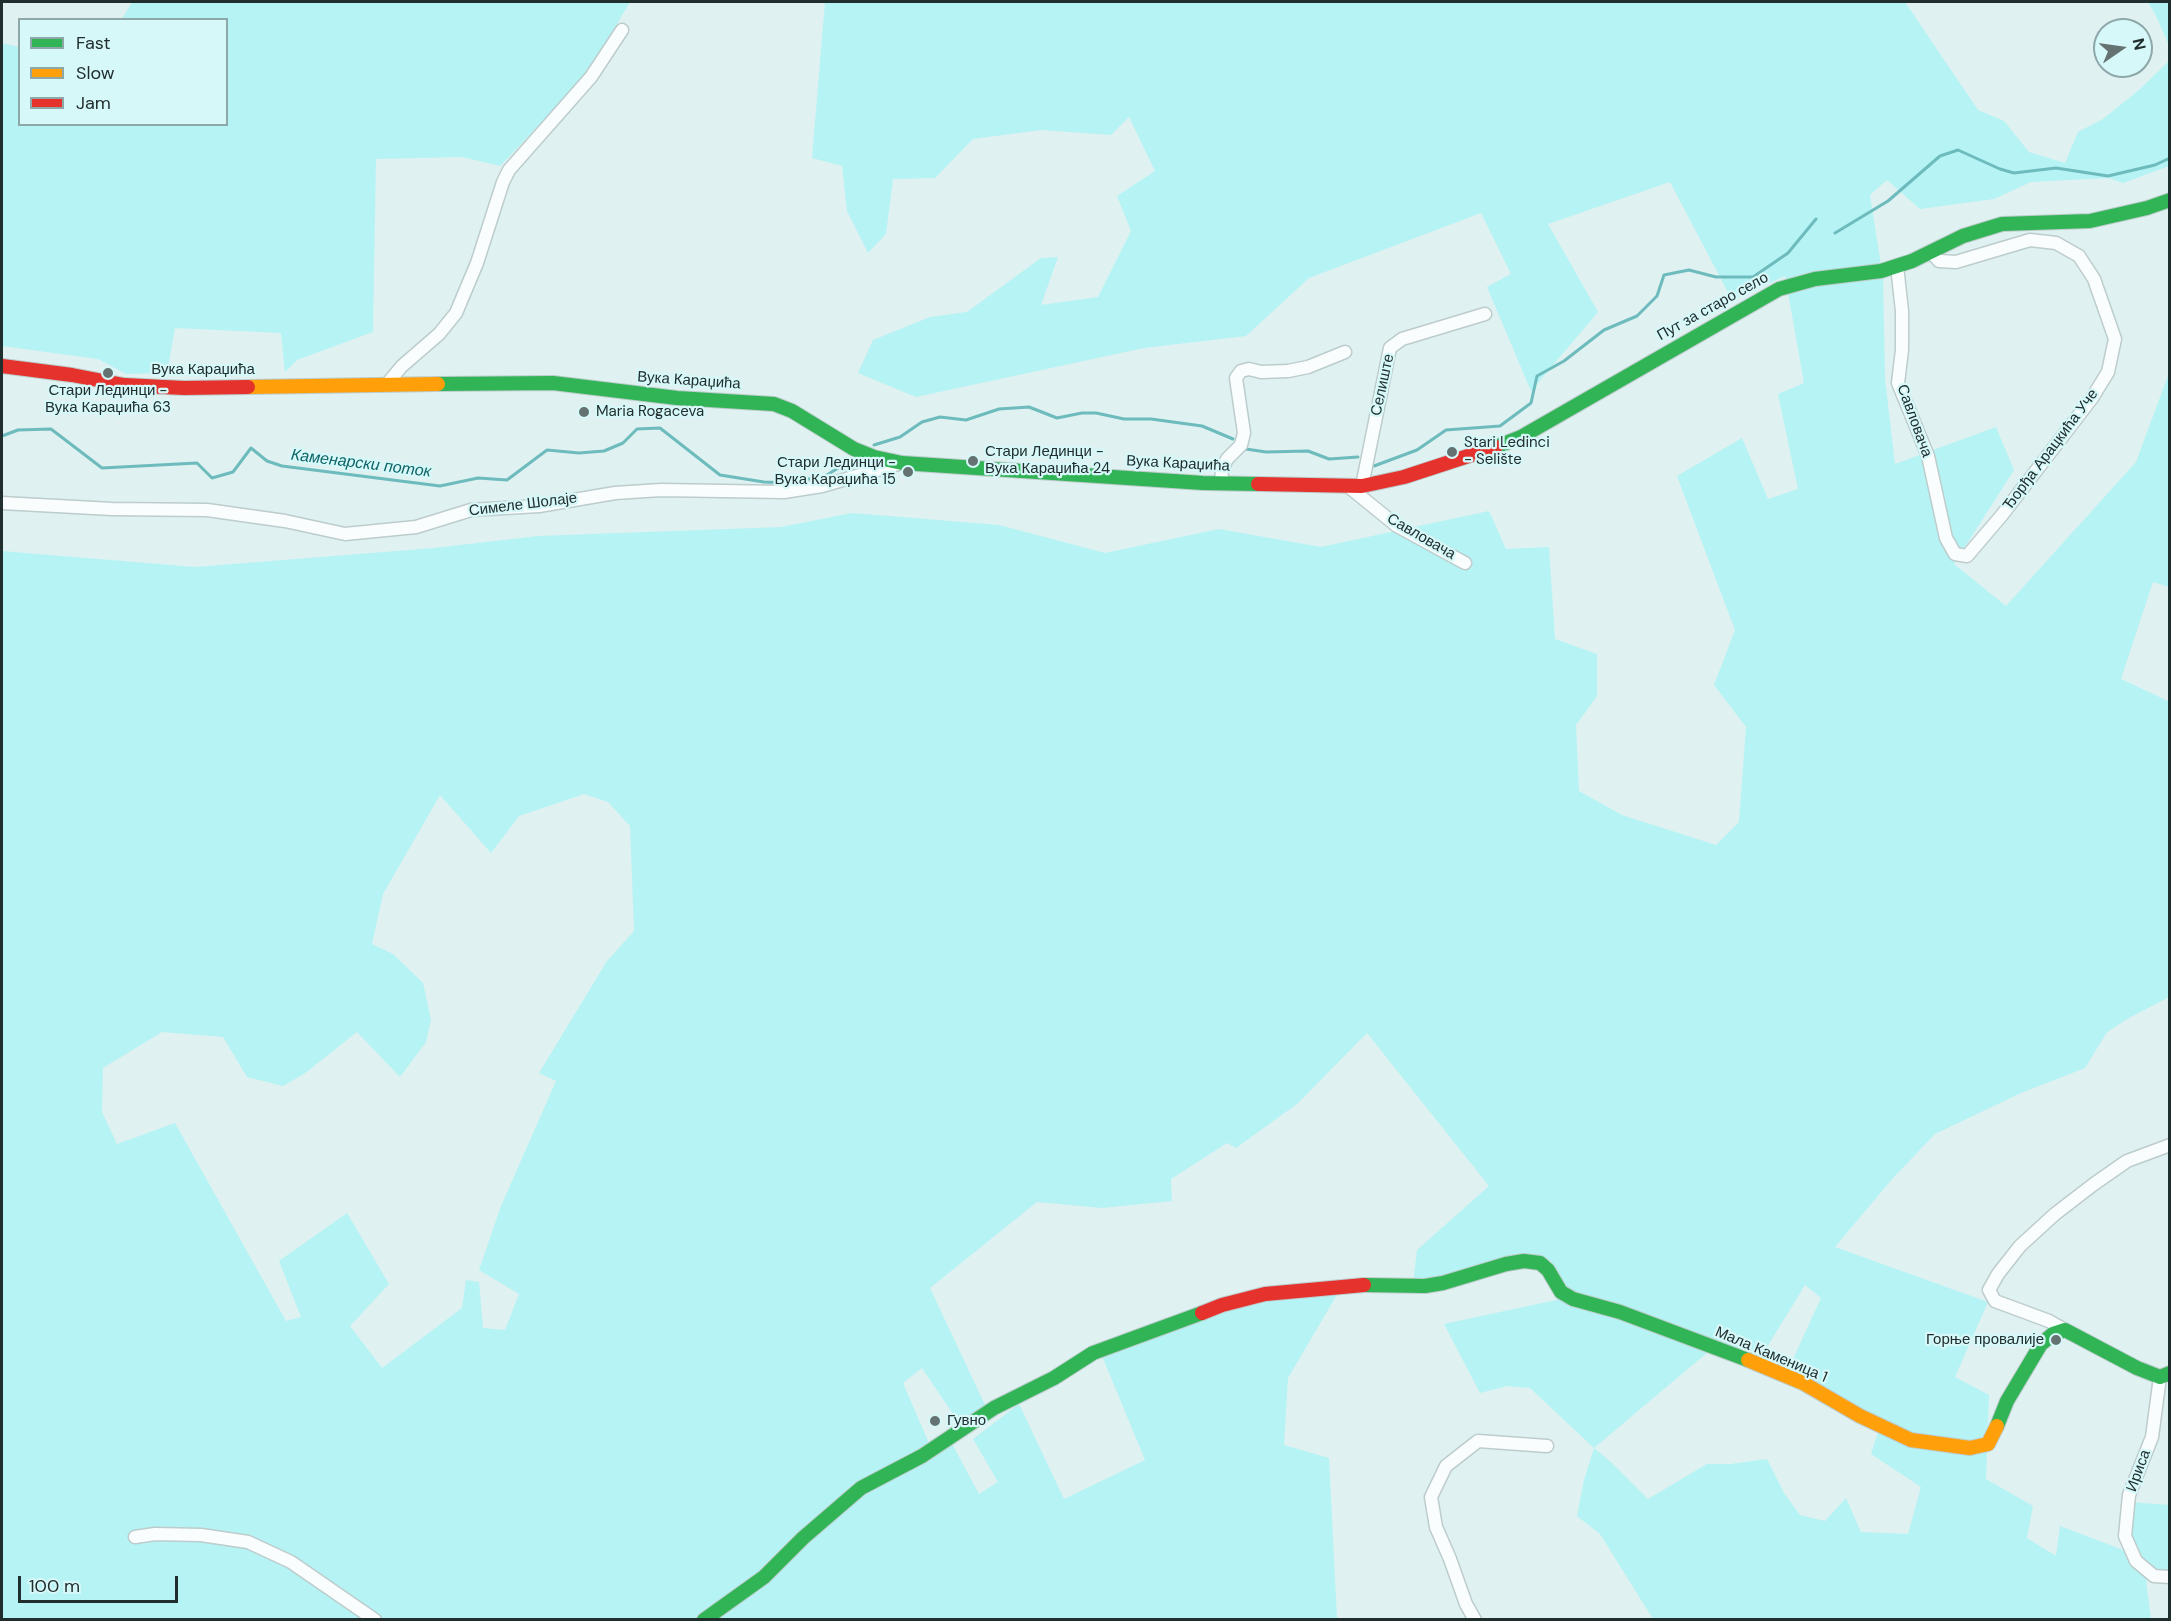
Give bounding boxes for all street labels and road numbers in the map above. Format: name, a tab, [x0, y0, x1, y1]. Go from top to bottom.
street label: Пут за старо село	[1654, 269, 1772, 345]
street label: Селиште	[1368, 352, 1398, 418]
street label: Вука Караџића	[151, 361, 255, 379]
street label: Вука Караџића	[637, 368, 741, 394]
street label: Савловача	[1893, 382, 1935, 460]
street label: Ђорђа Арацкића Уче	[2000, 386, 2102, 514]
street label: Вука Караџића	[1126, 452, 1230, 476]
street label: Симеле Шолаје	[468, 489, 578, 521]
street label: Савловача	[1384, 510, 1458, 564]
street label: Мала Каменица 1	[1712, 1323, 1830, 1387]
street label: Ириса	[2123, 1448, 2155, 1494]

